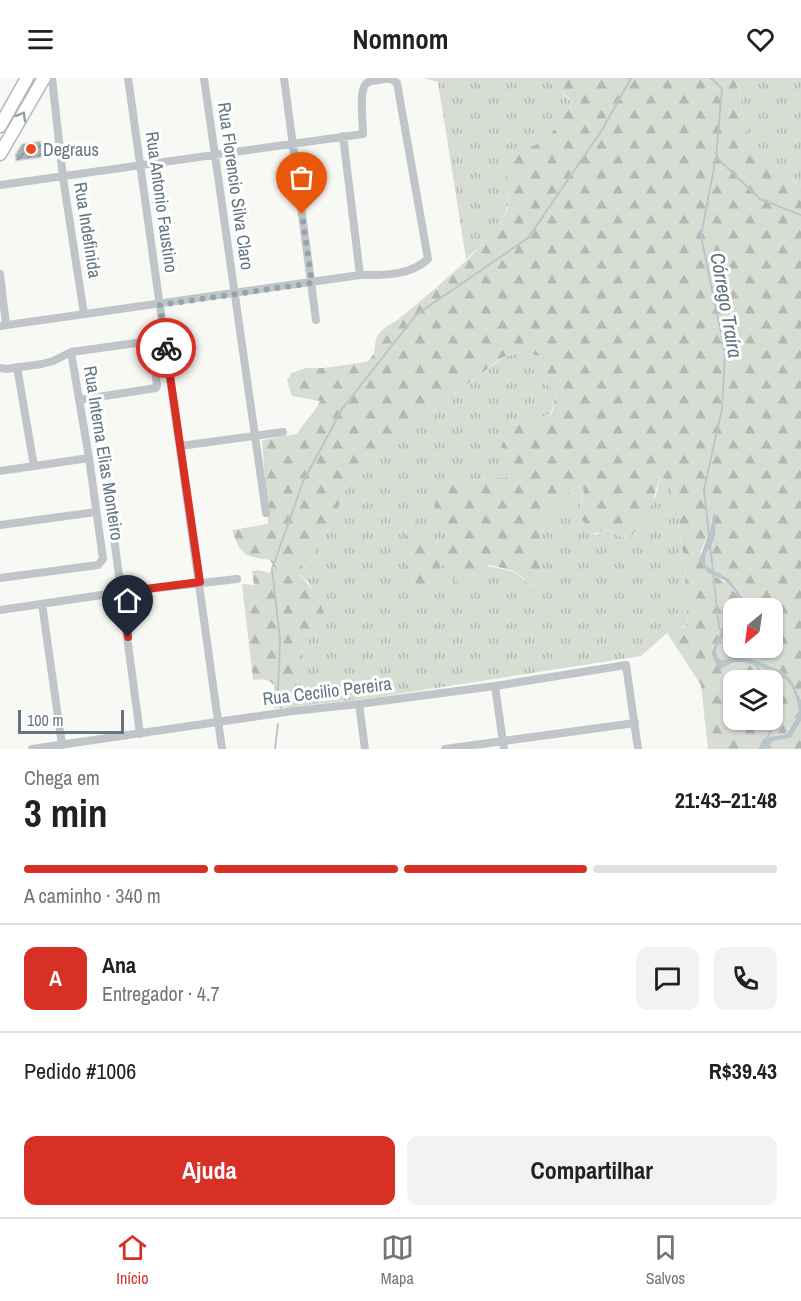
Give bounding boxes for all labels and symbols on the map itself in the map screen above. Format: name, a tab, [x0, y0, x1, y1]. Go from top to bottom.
street label: Rua Florencio Silva Claro	[212, 101, 260, 271]
one-way arrow	[15, 112, 26, 122]
street label: Rua Antonio Faustino	[140, 130, 184, 274]
place label: Degraus	[43, 137, 99, 162]
marker: Degraus	[24, 142, 38, 156]
pin	[276, 152, 327, 214]
street label: Rua Indefinida	[68, 180, 108, 280]
water label: Córrego Traíra	[704, 250, 750, 360]
courier	[136, 318, 196, 378]
street label: Rua Interna Elias Monteiro	[78, 364, 130, 542]
pin	[102, 575, 153, 637]
north arrow	[723, 598, 783, 658]
street label: Rua Cecilio Pereira	[261, 671, 393, 711]
scale bar	[18, 707, 124, 734]

